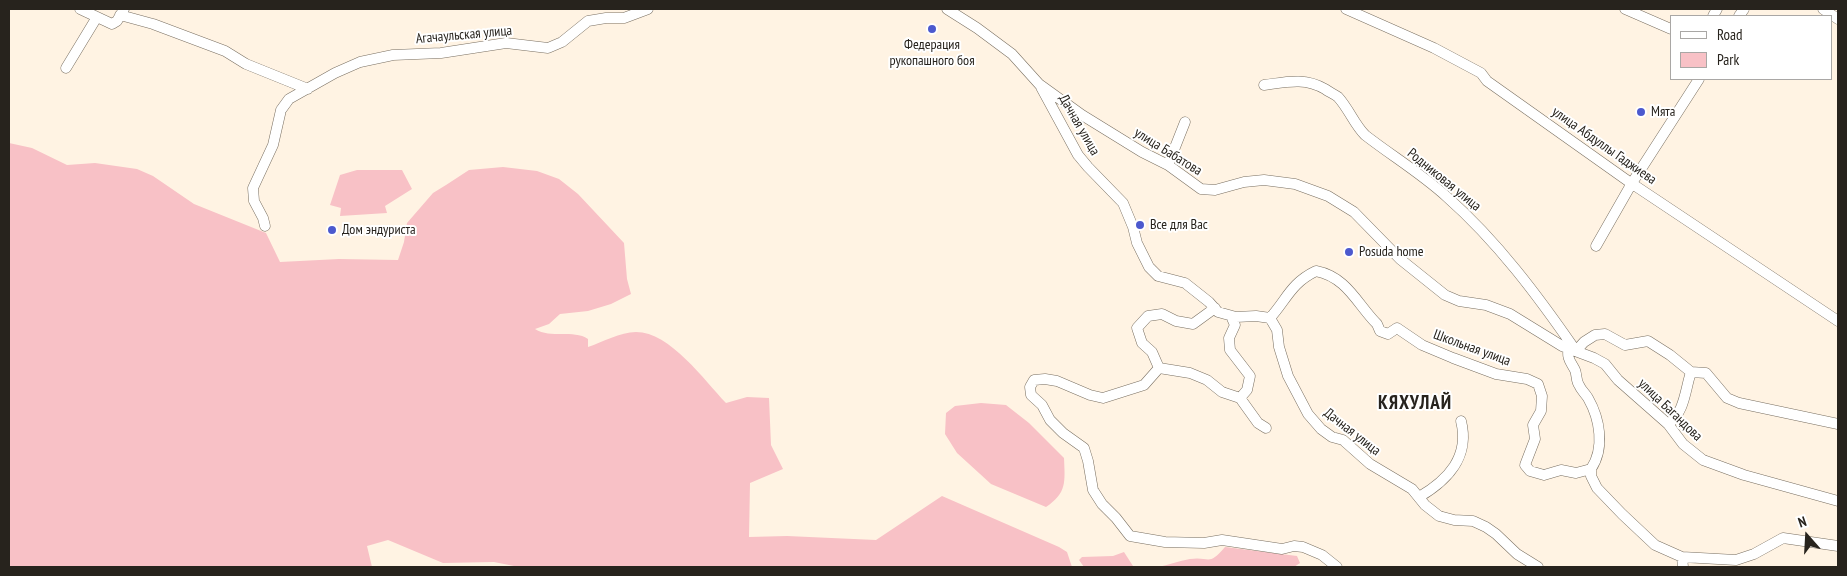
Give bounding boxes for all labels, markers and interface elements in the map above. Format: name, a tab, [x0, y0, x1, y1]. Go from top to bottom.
legend	[1670, 15, 1832, 80]
street label: Агачаульская улица	[415, 22, 513, 48]
marker: Федерация рукопашного боя	[926, 23, 938, 35]
text: Road	[1717, 25, 1743, 44]
place label: Федерация рукопашного боя	[889, 37, 975, 70]
text: Park	[1717, 50, 1739, 69]
street label: Дачная улица	[1055, 92, 1103, 158]
street label: улица Абдуллы Гаджиева	[1549, 104, 1659, 188]
place label: Мята	[1651, 104, 1675, 120]
marker: Мята	[1635, 106, 1647, 118]
street label: улица Бабатова	[1131, 125, 1205, 179]
street label: Родниковая улица	[1404, 145, 1484, 215]
place label: Все для Вас	[1150, 217, 1208, 233]
marker: Все для Вас	[1134, 219, 1146, 231]
place label: Дом эндуриста	[342, 222, 416, 238]
marker: Дом эндуриста	[326, 224, 338, 236]
place label: Posuda home	[1359, 244, 1423, 260]
marker: Posuda home	[1343, 246, 1355, 258]
street label: Школьная улица	[1431, 326, 1513, 370]
street label: улица Багандова	[1634, 375, 1706, 445]
district label: КЯХУЛАЙ	[1377, 393, 1453, 415]
street label: Дачная улица	[1320, 405, 1384, 459]
north arrow	[1782, 511, 1832, 561]
text: N	[1796, 512, 1809, 532]

